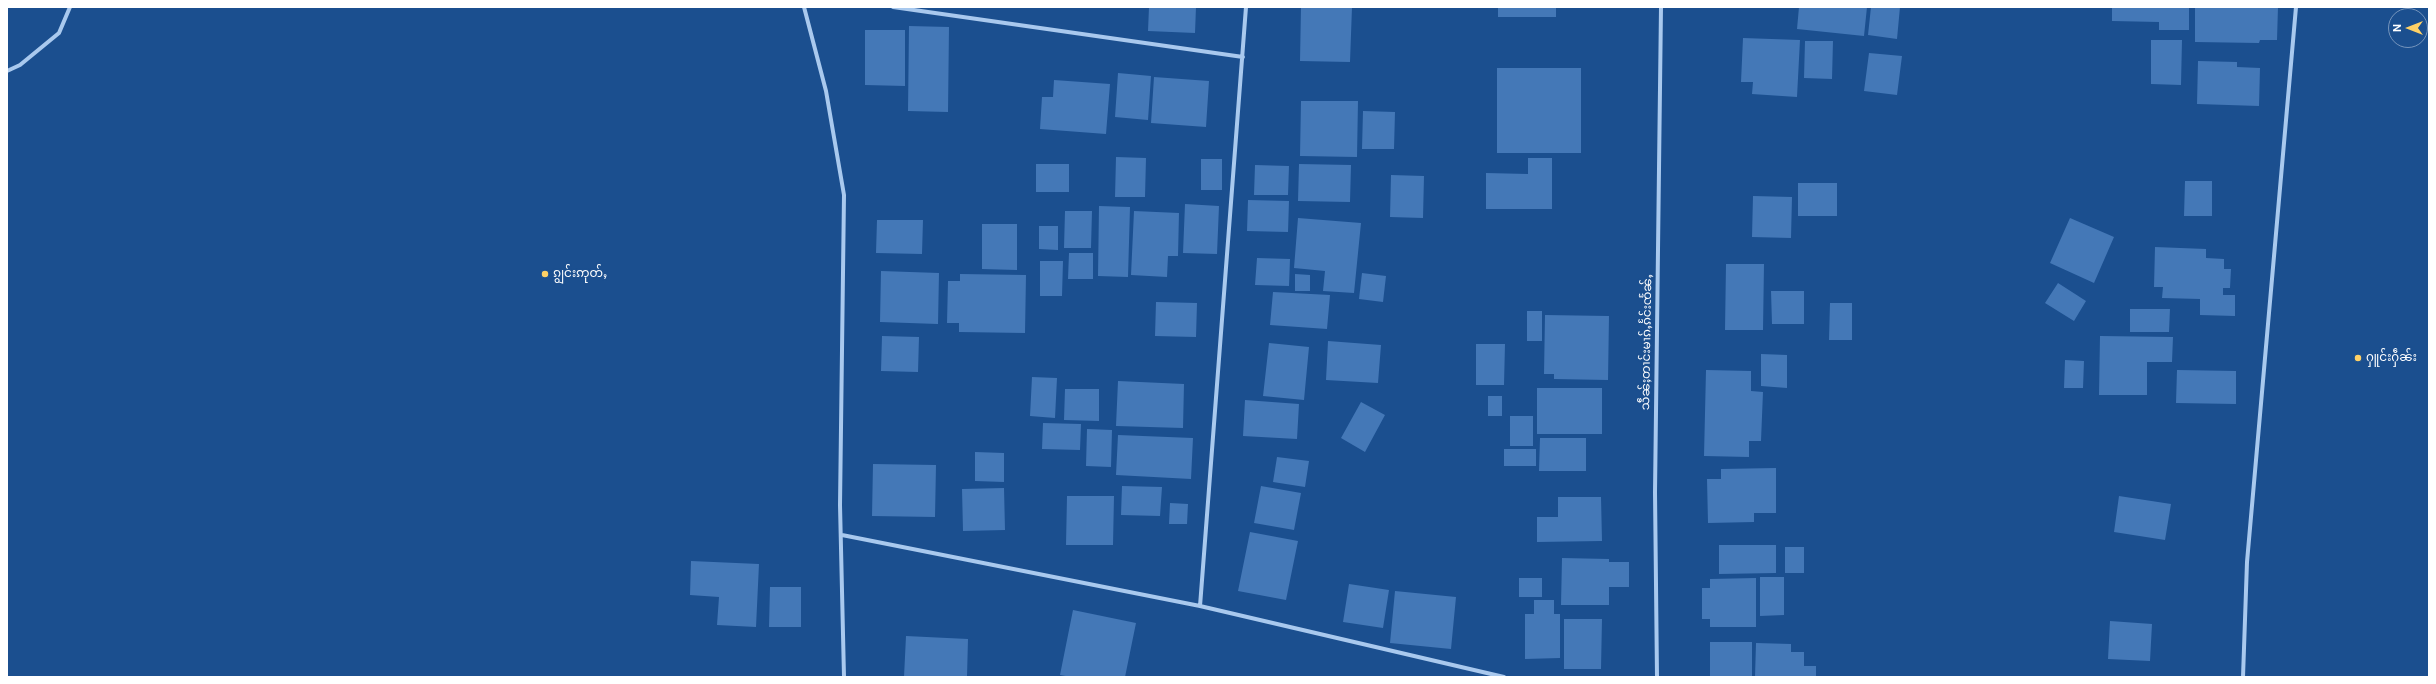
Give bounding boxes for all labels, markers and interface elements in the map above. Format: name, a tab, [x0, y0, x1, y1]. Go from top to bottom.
north arrow	[2388, 8, 2428, 48]
text: N	[2390, 24, 2404, 32]
place label: ၵျွင်းဢုတ်ႇ	[553, 267, 607, 281]
marker: ၵျွင်းဢုတ်ႇ	[540, 269, 550, 279]
street label: သဵၼ်ႈတၢင်းမၢၵ်ႇၵႅင်းၸႅၼ်ႇ	[1639, 274, 1655, 410]
place label: ႁူင်းႁဵၼ်း	[2366, 351, 2417, 365]
marker: ႁူင်းႁဵၼ်း	[2353, 353, 2363, 363]

